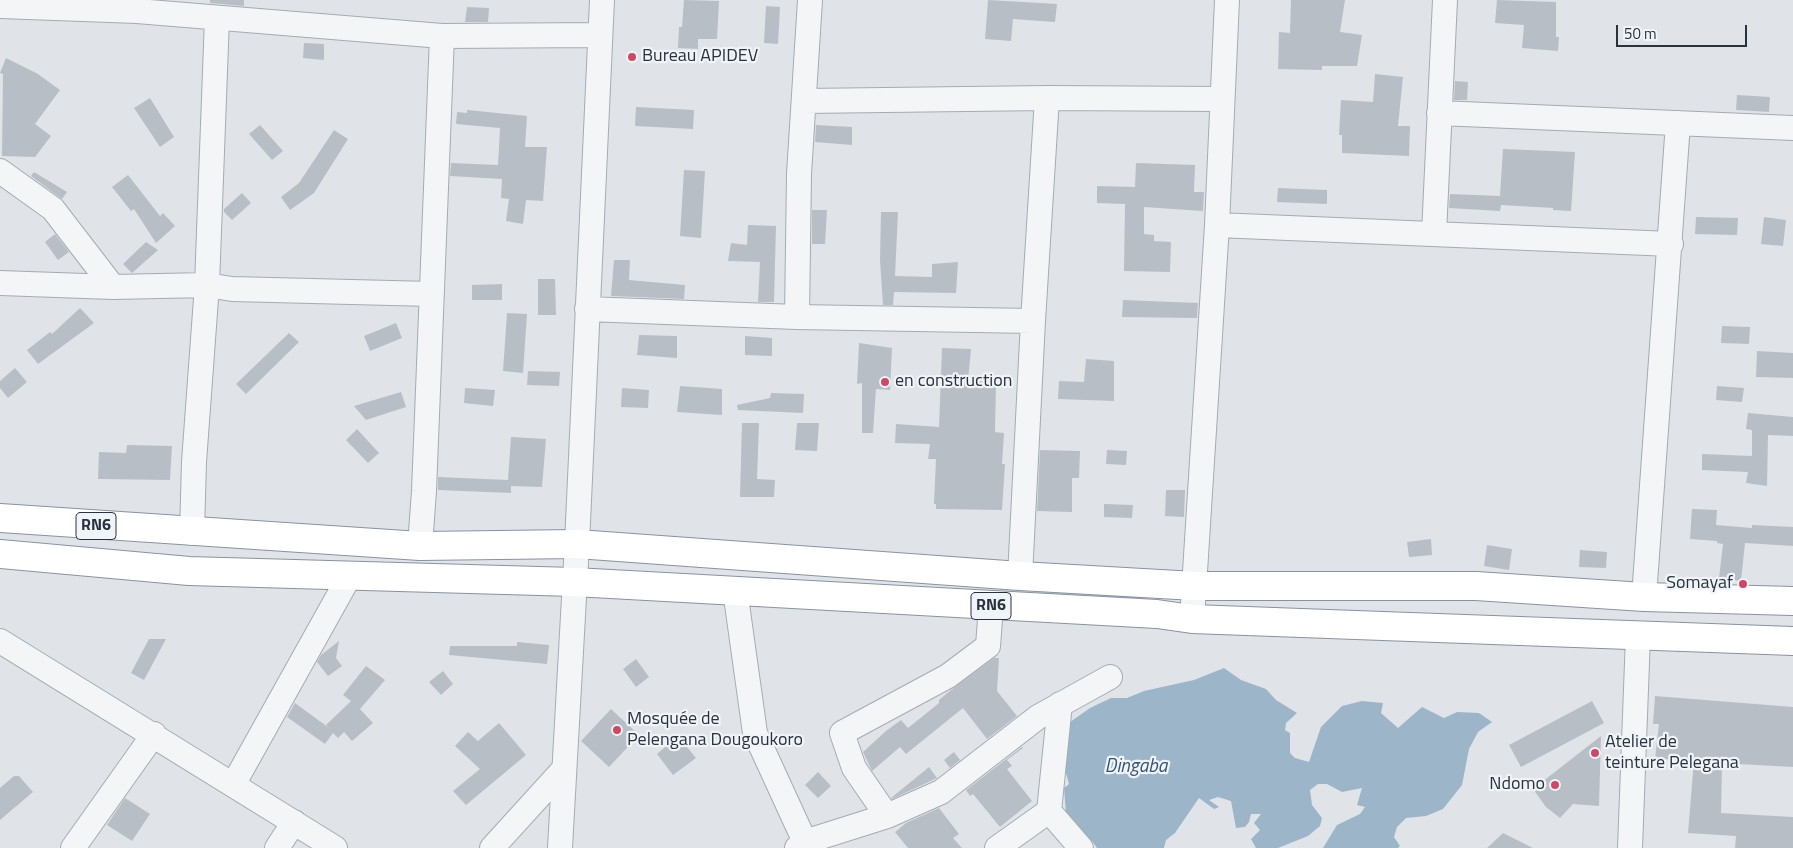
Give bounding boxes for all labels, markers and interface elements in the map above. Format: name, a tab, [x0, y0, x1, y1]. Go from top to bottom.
scale bar	[1618, 15, 1749, 47]
text: 50 m	[1624, 22, 1657, 45]
place label: Bureau APIDEV	[642, 46, 758, 68]
marker: Bureau APIDEV	[626, 51, 638, 63]
place label: en construction	[895, 371, 1012, 393]
marker: en construction	[879, 376, 891, 388]
road number: RN6	[76, 512, 116, 540]
place label: Somayaf	[1666, 573, 1733, 595]
marker: Somayaf	[1737, 578, 1749, 590]
road number: RN6	[971, 592, 1011, 620]
place label: Mosquée de Pelengana Dougoukoro	[627, 709, 803, 752]
marker: Mosquée de Pelengana Dougoukoro	[611, 724, 623, 736]
place label: Atelier de teinture Pelegana	[1605, 732, 1739, 774]
marker: Atelier de teinture Pelegana	[1589, 747, 1601, 759]
water label: Dingaba	[1105, 756, 1167, 778]
place label: Ndomo	[1489, 774, 1545, 796]
marker: Ndomo	[1549, 779, 1561, 791]

